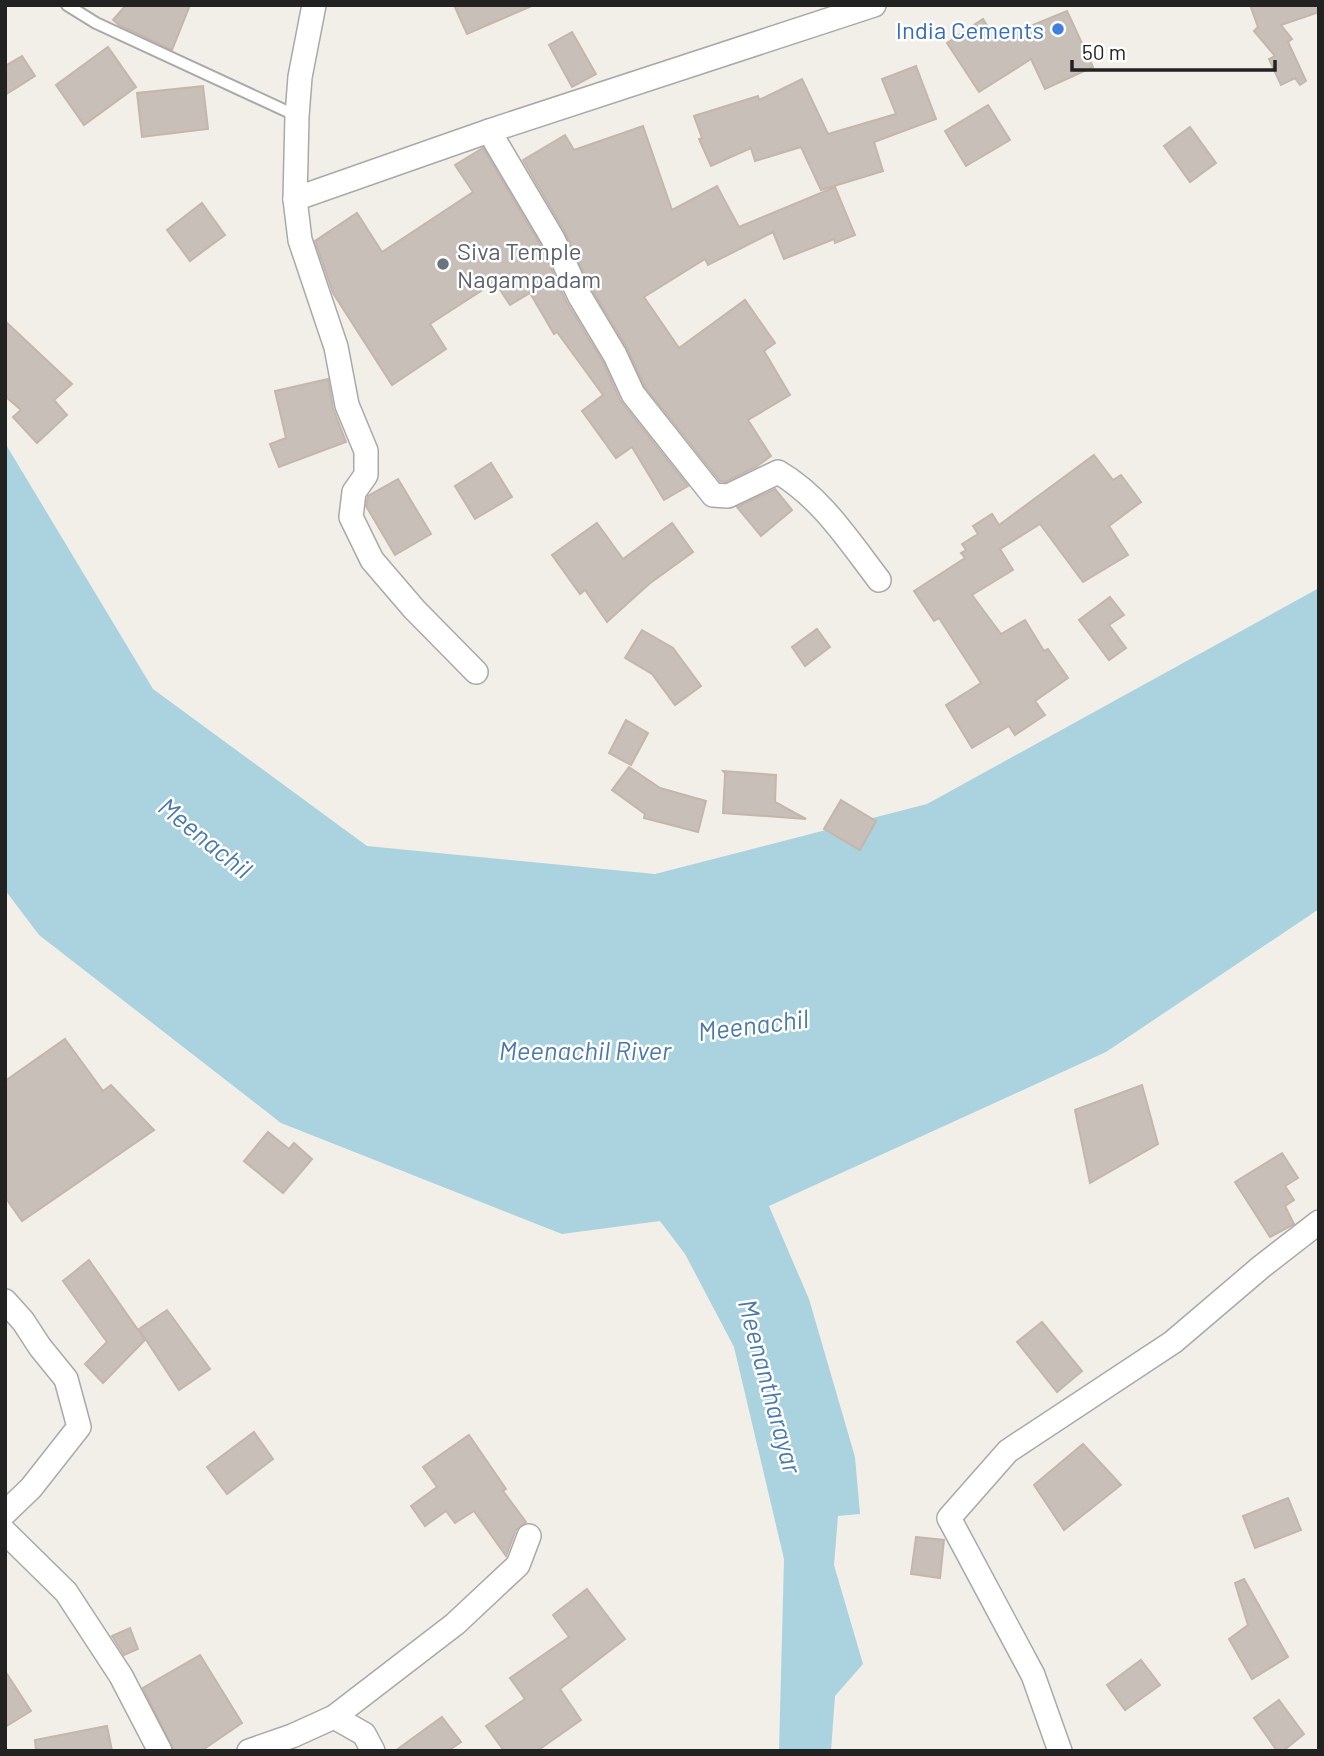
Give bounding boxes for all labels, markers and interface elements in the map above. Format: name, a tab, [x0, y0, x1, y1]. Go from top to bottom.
place label: India Cements	[896, 15, 1044, 44]
marker: India Cements	[1050, 21, 1066, 37]
scale bar	[1072, 28, 1275, 72]
text: 50 m	[1082, 39, 1126, 64]
place label: Siva Temple Nagampadam	[457, 236, 601, 293]
marker: Siva Temple Nagampadam	[435, 256, 451, 272]
water label: Meenachil	[153, 790, 259, 884]
water label: Meenachil	[696, 1002, 810, 1046]
water label: Meenachil River	[499, 1034, 672, 1065]
water label: Meenantharayar	[733, 1296, 809, 1477]

